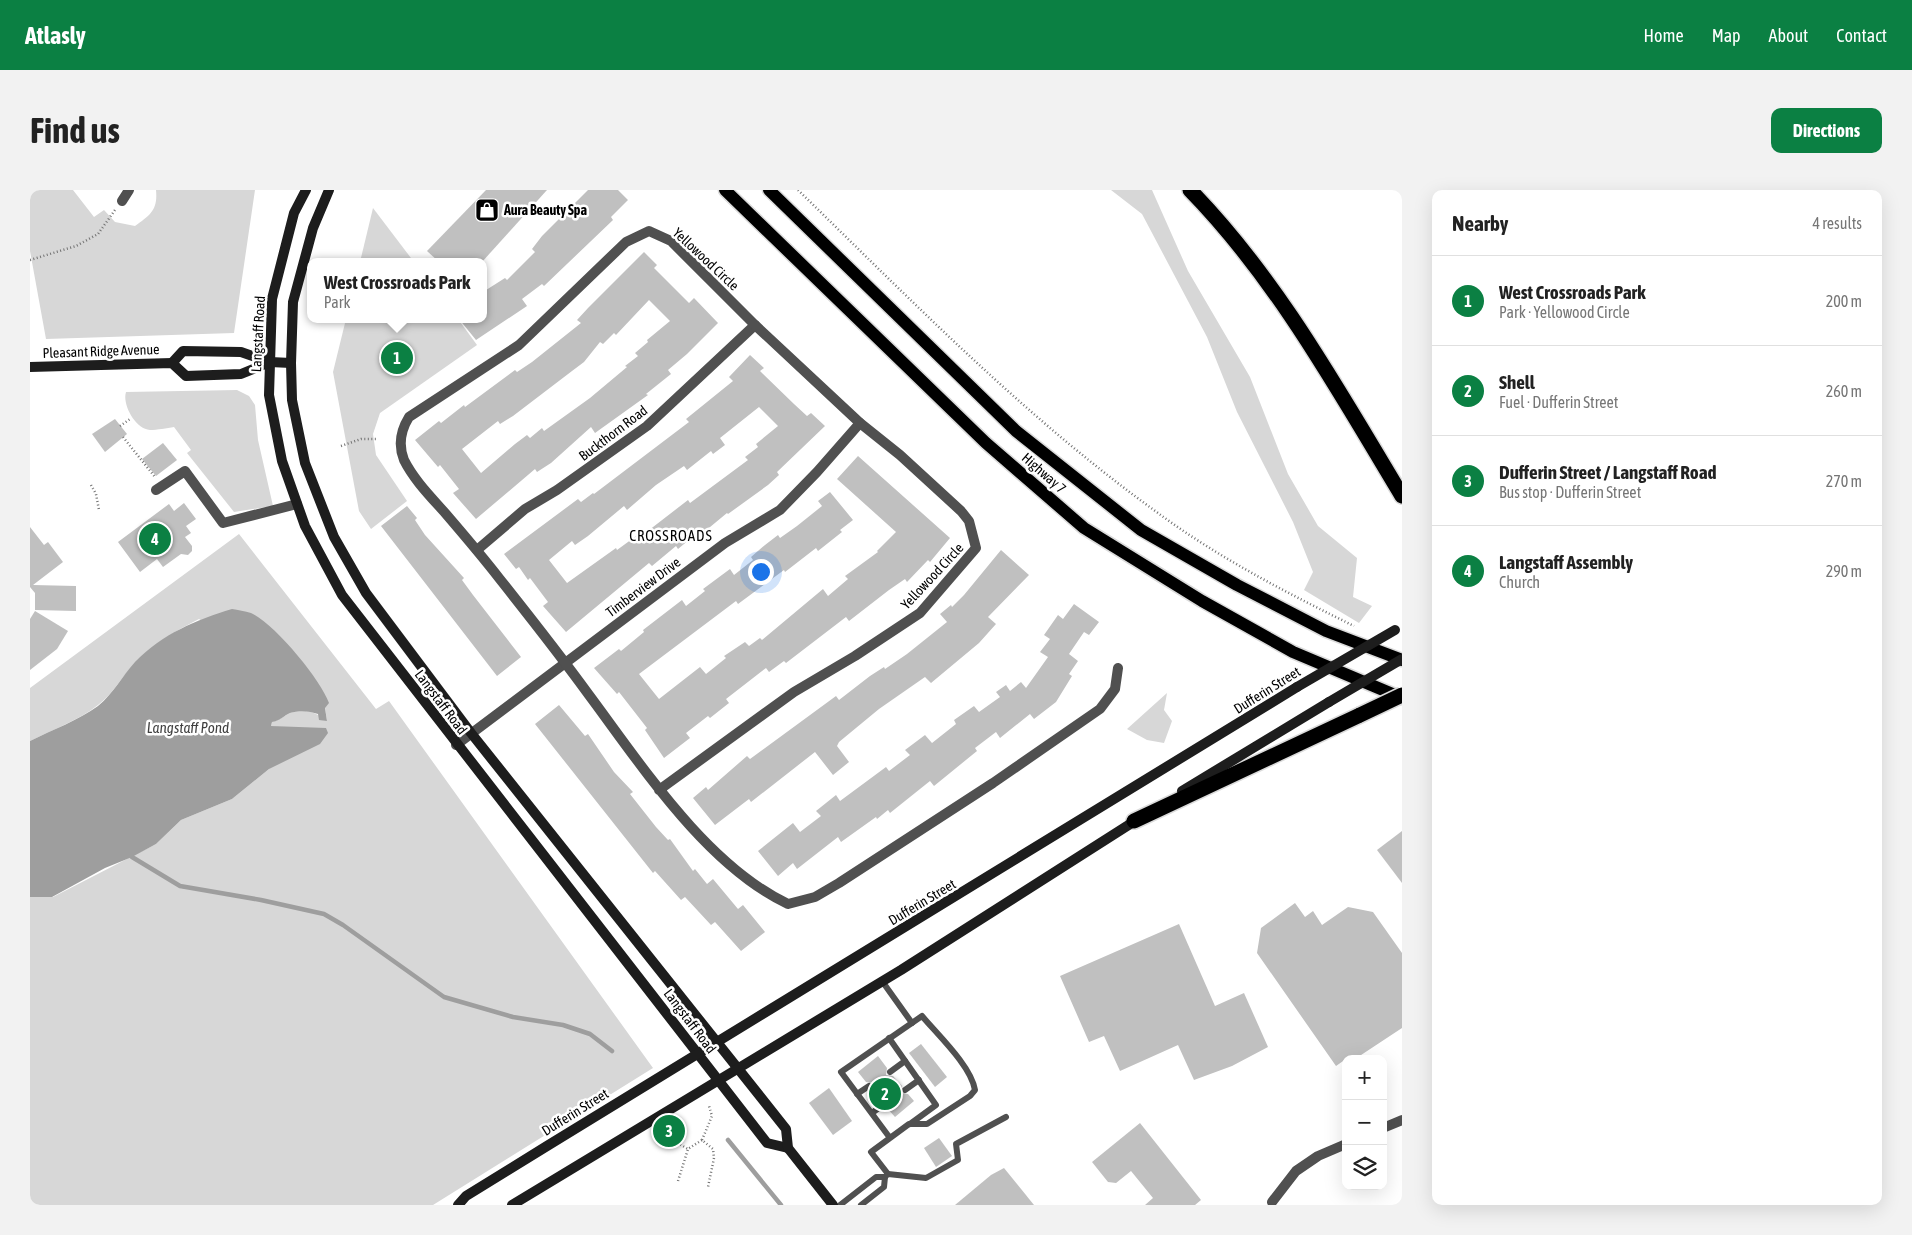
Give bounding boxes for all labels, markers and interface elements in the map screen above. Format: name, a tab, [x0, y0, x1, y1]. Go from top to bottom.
text: Atlasly	[25, 22, 86, 49]
text: Home	[1644, 25, 1684, 46]
text: Map	[1712, 25, 1741, 46]
text: About	[1769, 25, 1808, 46]
text: Contact	[1836, 25, 1887, 46]
button: Directions	[1771, 108, 1882, 153]
text: Find us	[30, 110, 120, 150]
shop icon: Aura Beauty Spa	[474, 197, 500, 223]
place label: Aura Beauty Spa	[503, 202, 587, 218]
text: Nearby	[1452, 211, 1508, 235]
text: 4 results	[1812, 214, 1862, 232]
street label: Yellowood Circle	[670, 224, 742, 294]
popup	[307, 258, 487, 323]
text: West Crossroads Park	[324, 271, 470, 293]
text: West Crossroads Park	[1499, 281, 1646, 303]
text: 1	[1464, 292, 1472, 310]
text: 200 m	[1826, 292, 1862, 310]
text: Park	[324, 293, 350, 311]
street label: Langstaff Road	[248, 295, 268, 373]
text: Park · Yellowood Circle	[1499, 303, 1630, 321]
pin: 1	[381, 339, 413, 377]
street label: Pleasant Ridge Avenue	[42, 341, 160, 361]
text: Shell	[1499, 371, 1535, 393]
text: 2	[1464, 382, 1472, 400]
text: 260 m	[1826, 382, 1862, 400]
text: Fuel · Dufferin Street	[1499, 393, 1618, 411]
street label: Buckthorn Road	[576, 402, 650, 464]
street label: Highway 7	[1019, 450, 1069, 496]
text: Dufferin Street / Langstaff Road	[1499, 461, 1717, 483]
text: 3	[1464, 472, 1472, 490]
text: 270 m	[1826, 472, 1862, 490]
text: Bus stop · Dufferin Street	[1499, 483, 1641, 501]
pin: 4	[139, 520, 171, 558]
district label: CROSSROADS	[629, 527, 713, 544]
street label: Yellowood Circle	[897, 540, 967, 612]
text: Langstaff Assembly	[1499, 551, 1633, 573]
street label: Timberview Drive	[603, 554, 683, 620]
your location	[748, 559, 774, 585]
text: 4	[1464, 562, 1472, 580]
text: 290 m	[1826, 562, 1862, 580]
text: Church	[1499, 573, 1540, 591]
street label: Dufferin Street	[1231, 663, 1303, 717]
street label: Langstaff Road	[412, 667, 470, 737]
water label: Langstaff Pond	[147, 719, 229, 736]
street label: Dufferin Street	[886, 876, 958, 928]
street label: Langstaff Road	[661, 986, 719, 1056]
map controls	[1342, 1055, 1387, 1190]
button: +	[1342, 1055, 1387, 1100]
pin: 2	[869, 1075, 901, 1113]
street label: Dufferin Street	[539, 1085, 611, 1139]
button: −	[1342, 1100, 1387, 1145]
pin: 3	[653, 1112, 685, 1150]
button: layers	[1342, 1145, 1387, 1190]

